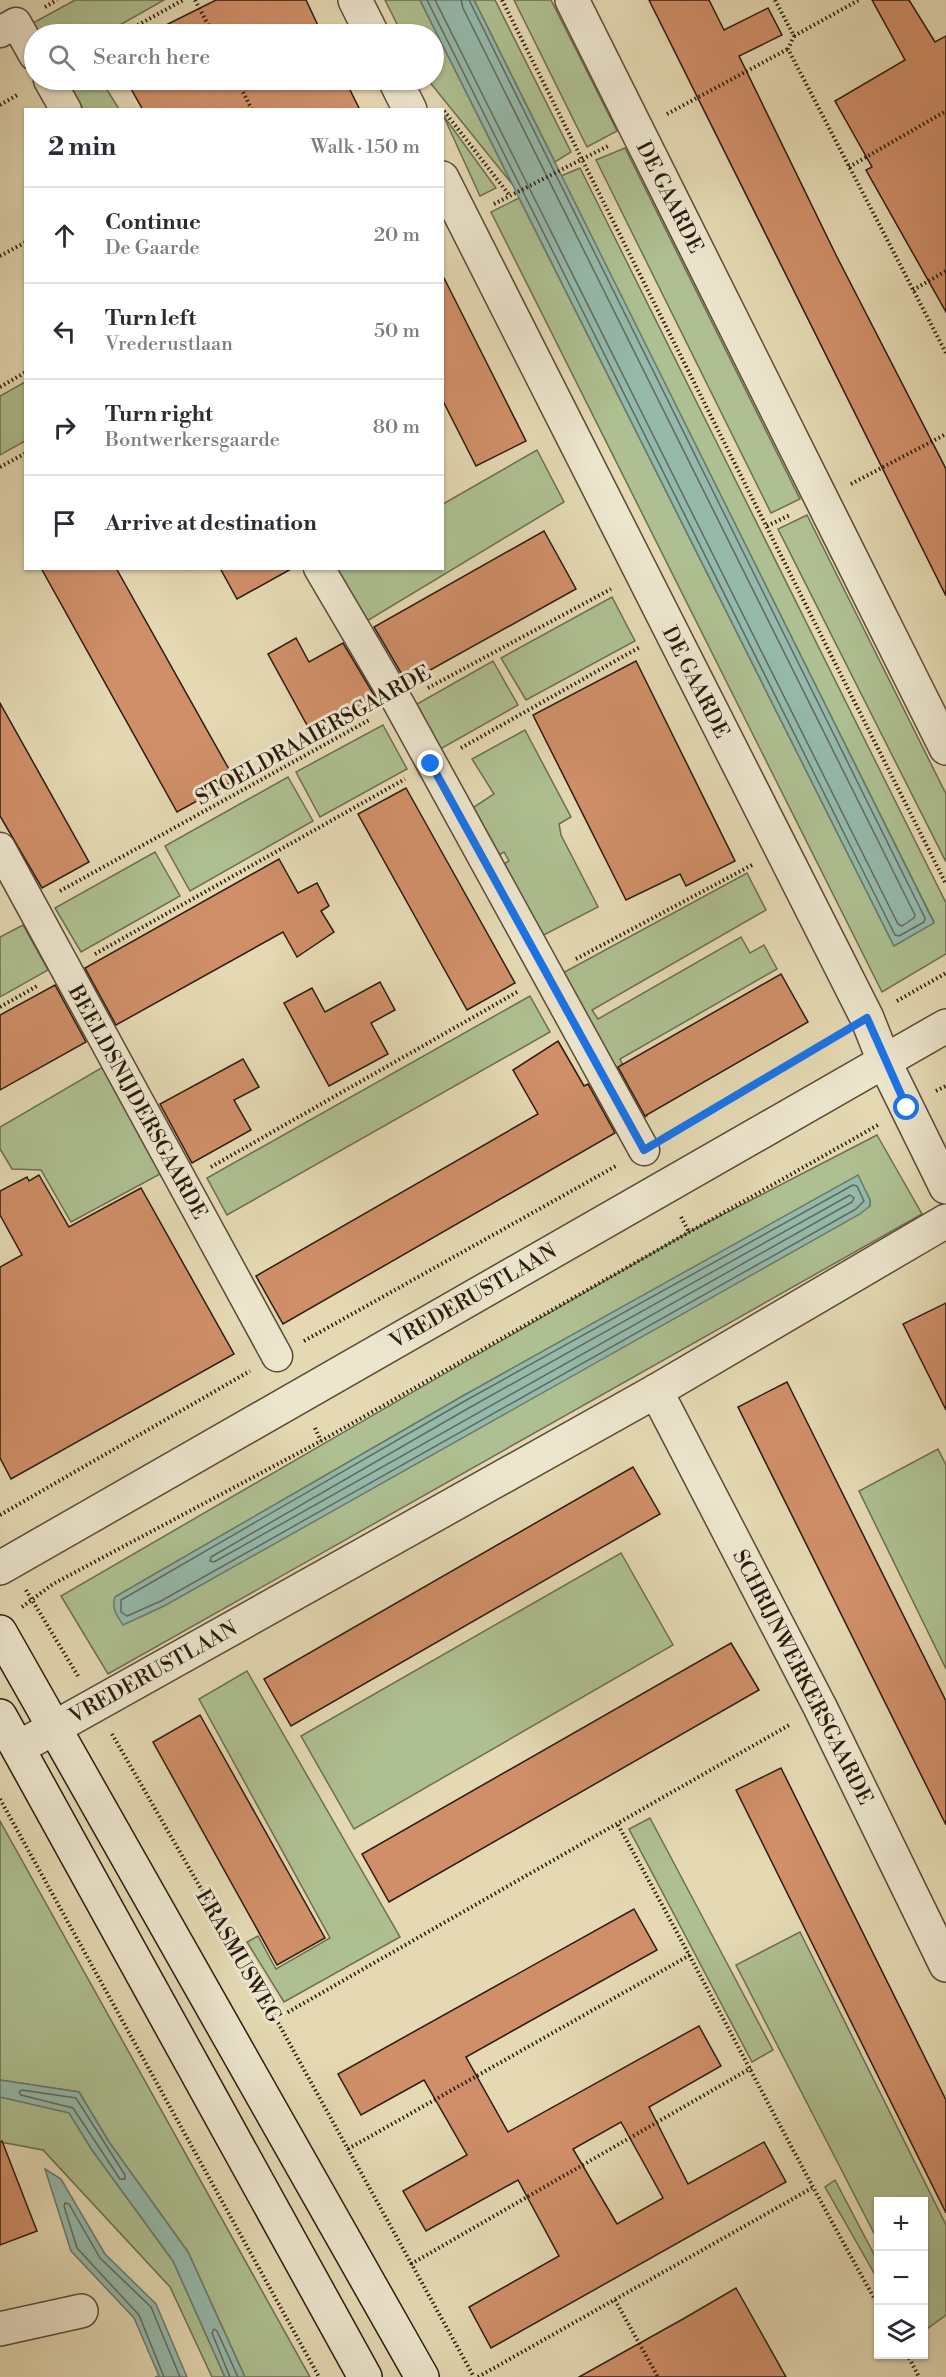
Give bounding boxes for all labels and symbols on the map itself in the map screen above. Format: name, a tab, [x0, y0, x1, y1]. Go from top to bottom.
street label: DE GAARDE	[630, 137, 708, 258]
street label: DE GAARDE	[656, 622, 734, 743]
street label: STOELDRAAIERSGAARDE	[191, 660, 436, 812]
route end	[417, 750, 443, 776]
street label: BEELDSNIJDERSGAARDE	[61, 980, 212, 1224]
route start	[893, 1094, 919, 1120]
street label: VREDERUSTLAAN	[385, 1238, 562, 1356]
street label: SCHRIJNWERKERSGAARDE	[726, 1546, 878, 1809]
street label: VREDERUSTLAAN	[64, 1616, 242, 1730]
street label: ERASMUSWEG	[189, 1885, 287, 2028]

